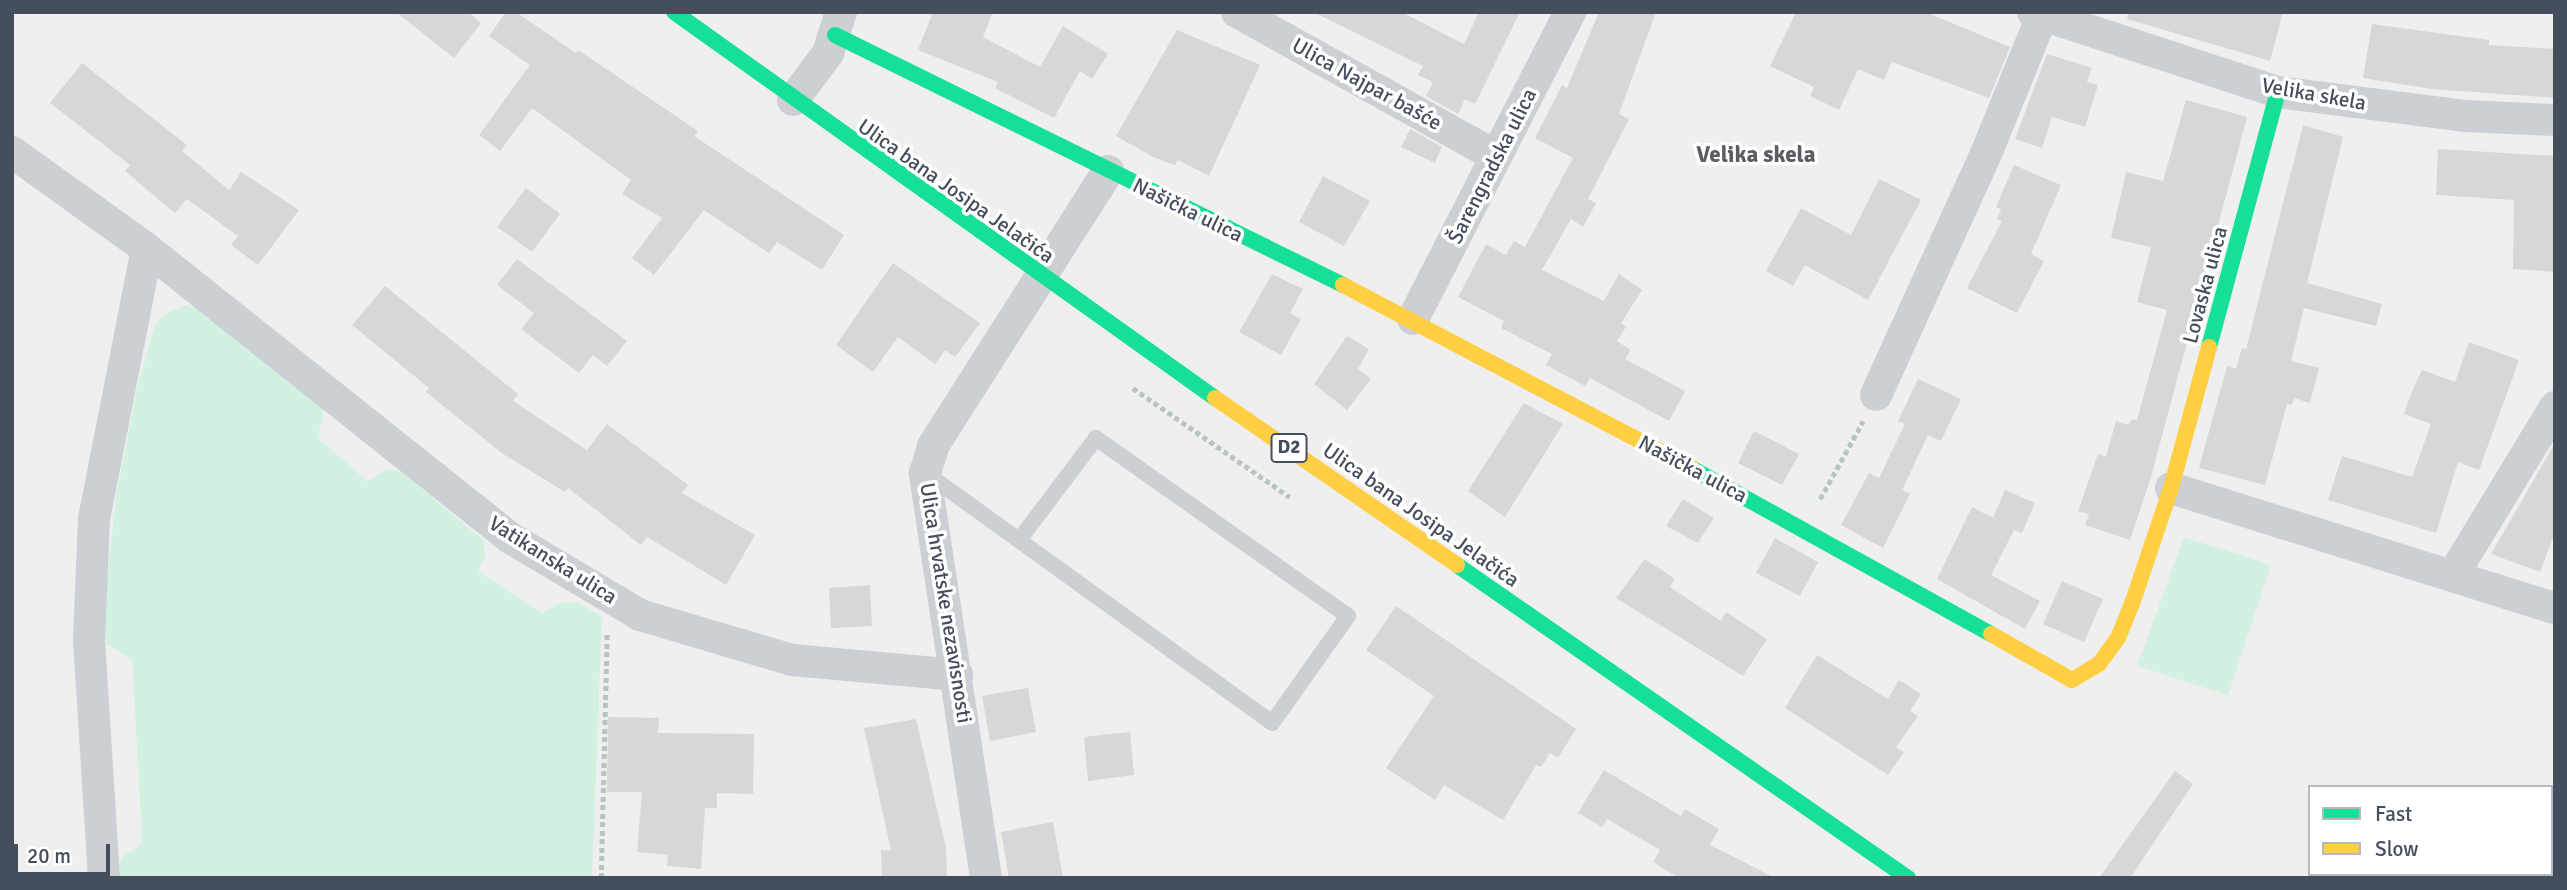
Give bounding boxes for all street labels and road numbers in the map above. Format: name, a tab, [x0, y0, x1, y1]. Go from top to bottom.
street label: Ulica Najpar bašće	[1288, 32, 1446, 136]
street label: Velika skela	[2260, 72, 2368, 116]
street label: Šarengradska ulica	[1442, 84, 1542, 248]
street label: Ulica bana Josipa Jelačića	[853, 114, 1059, 268]
street label: Našička ulica	[1129, 173, 1247, 247]
street label: Lovaska ulica	[2177, 224, 2233, 346]
street label: Našička ulica	[1634, 430, 1752, 508]
road number: D2	[1270, 432, 1308, 463]
street label: Ulica bana Josipa Jelačića	[1318, 438, 1524, 592]
street label: Ulica hrvatske nezavisnosti	[915, 481, 977, 725]
street label: Vatikanska ulica	[484, 511, 622, 609]

